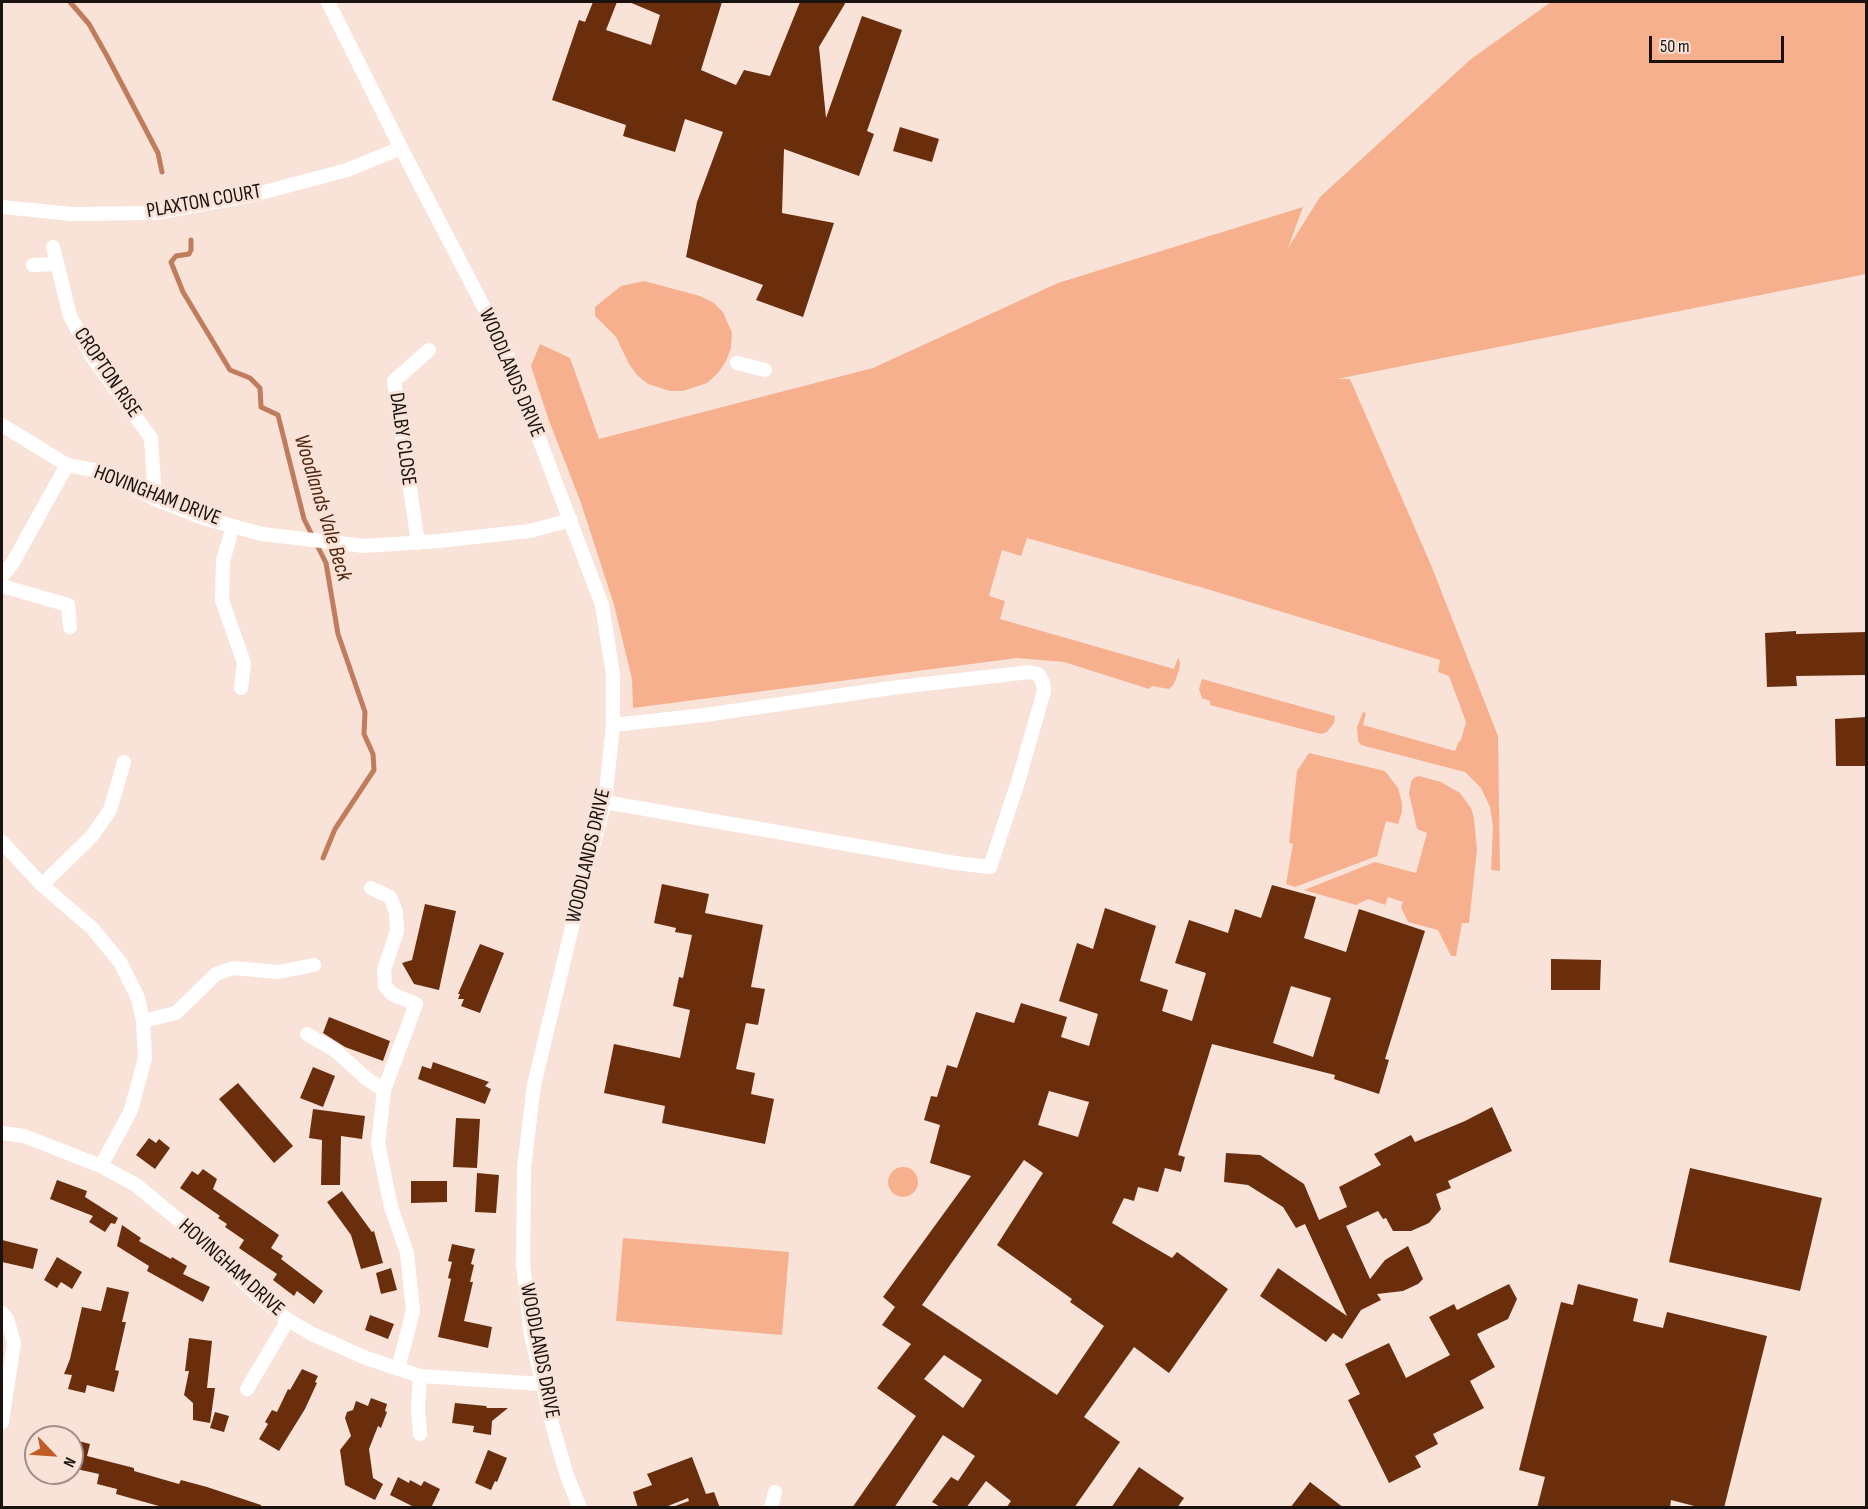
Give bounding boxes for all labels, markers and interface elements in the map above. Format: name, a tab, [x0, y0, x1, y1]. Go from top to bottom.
scale bar	[1652, 24, 1787, 62]
text: 50 m	[1660, 36, 1690, 57]
street label: PLAXTON COURT	[145, 180, 263, 224]
street label: WOODLANDS DRIVE	[473, 305, 549, 441]
street label: CROPTON RISE	[68, 323, 146, 423]
street label: DALBY CLOSE	[383, 391, 421, 487]
water label: Woodlands Vale Beck	[287, 432, 357, 584]
street label: HOVINGHAM DRIVE	[90, 460, 224, 532]
street label: WOODLANDS DRIVE	[561, 786, 617, 926]
street label: HOVINGHAM DRIVE	[173, 1214, 289, 1322]
street label: WOODLANDS DRIVE	[514, 1281, 564, 1421]
north arrow	[24, 1425, 84, 1485]
text: N	[59, 1454, 79, 1470]

